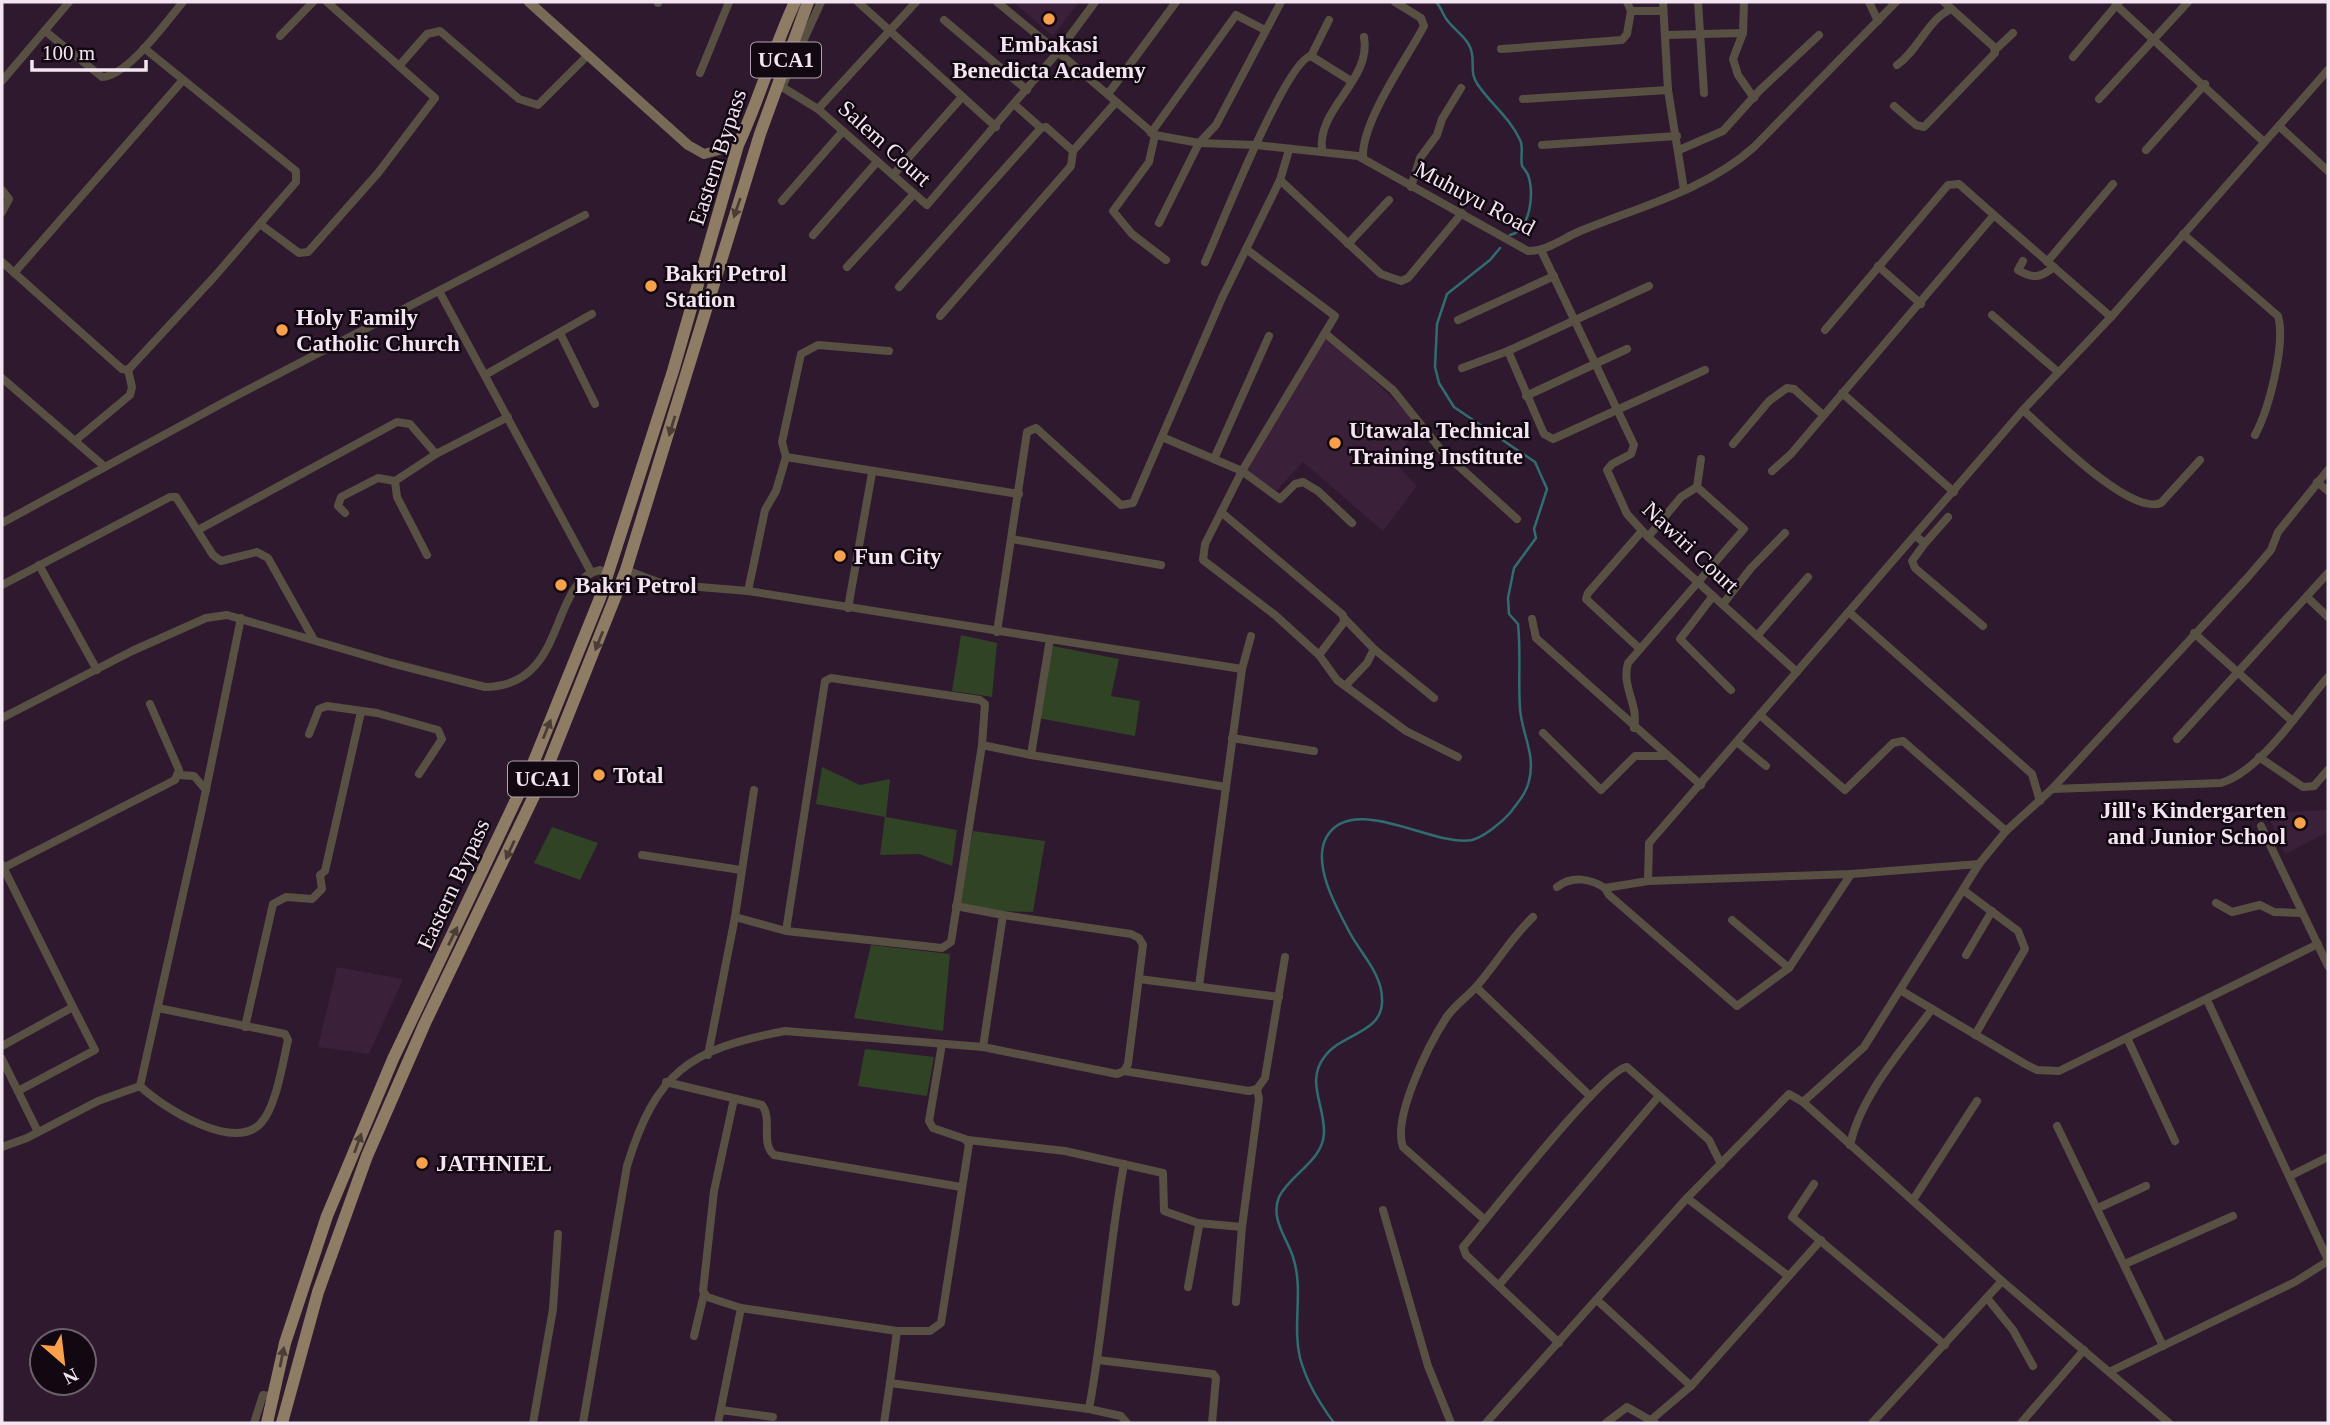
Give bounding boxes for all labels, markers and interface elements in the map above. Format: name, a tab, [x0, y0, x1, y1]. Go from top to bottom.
marker: Embakasi Benedicta Academy	[1041, 11, 1057, 27]
scale bar	[32, 28, 145, 72]
place label: Embakasi Benedicta Academy	[952, 32, 1146, 83]
text: 100 m	[42, 41, 95, 65]
road number: UCA1	[751, 42, 821, 78]
street label: Eastern Bypass	[684, 86, 751, 228]
street label: Salem Court	[833, 95, 936, 192]
street label: Muhuyu Road	[1411, 156, 1539, 241]
one-way arrow	[731, 197, 742, 218]
place label: Bakri Petrol Station	[665, 261, 787, 312]
marker: Bakri Petrol Station	[643, 278, 659, 294]
place label: Holy Family Catholic Church	[296, 305, 460, 356]
marker: Holy Family Catholic Church	[274, 322, 290, 338]
one-way arrow	[666, 415, 676, 436]
place label: Utawala Technical Training Institute	[1349, 418, 1530, 469]
marker: Utawala Technical Training Institute	[1327, 435, 1343, 451]
street label: Nawiri Court	[1638, 497, 1744, 599]
place label: Fun City	[854, 544, 942, 569]
marker: Fun City	[832, 548, 848, 564]
place label: Bakri Petrol	[575, 573, 697, 598]
marker: Bakri Petrol	[553, 577, 569, 593]
one-way arrow	[594, 631, 605, 652]
one-way arrow	[541, 718, 552, 739]
road number: UCA1	[508, 762, 578, 796]
place label: Total	[613, 763, 663, 788]
marker: Total	[591, 767, 607, 783]
place label: Jill's Kindergarten and Junior School	[2100, 798, 2286, 849]
street label: Eastern Bypass	[412, 815, 495, 953]
marker: Jill's Kindergarten and Junior School	[2292, 815, 2308, 831]
one-way arrow	[504, 840, 515, 860]
one-way arrow	[447, 926, 458, 946]
one-way arrow	[353, 1132, 364, 1153]
place label: JATHNIEL	[436, 1151, 552, 1176]
marker: JATHNIEL	[414, 1155, 430, 1171]
north arrow	[28, 1327, 98, 1397]
one-way arrow	[277, 1346, 288, 1368]
text: N	[60, 1364, 82, 1389]

